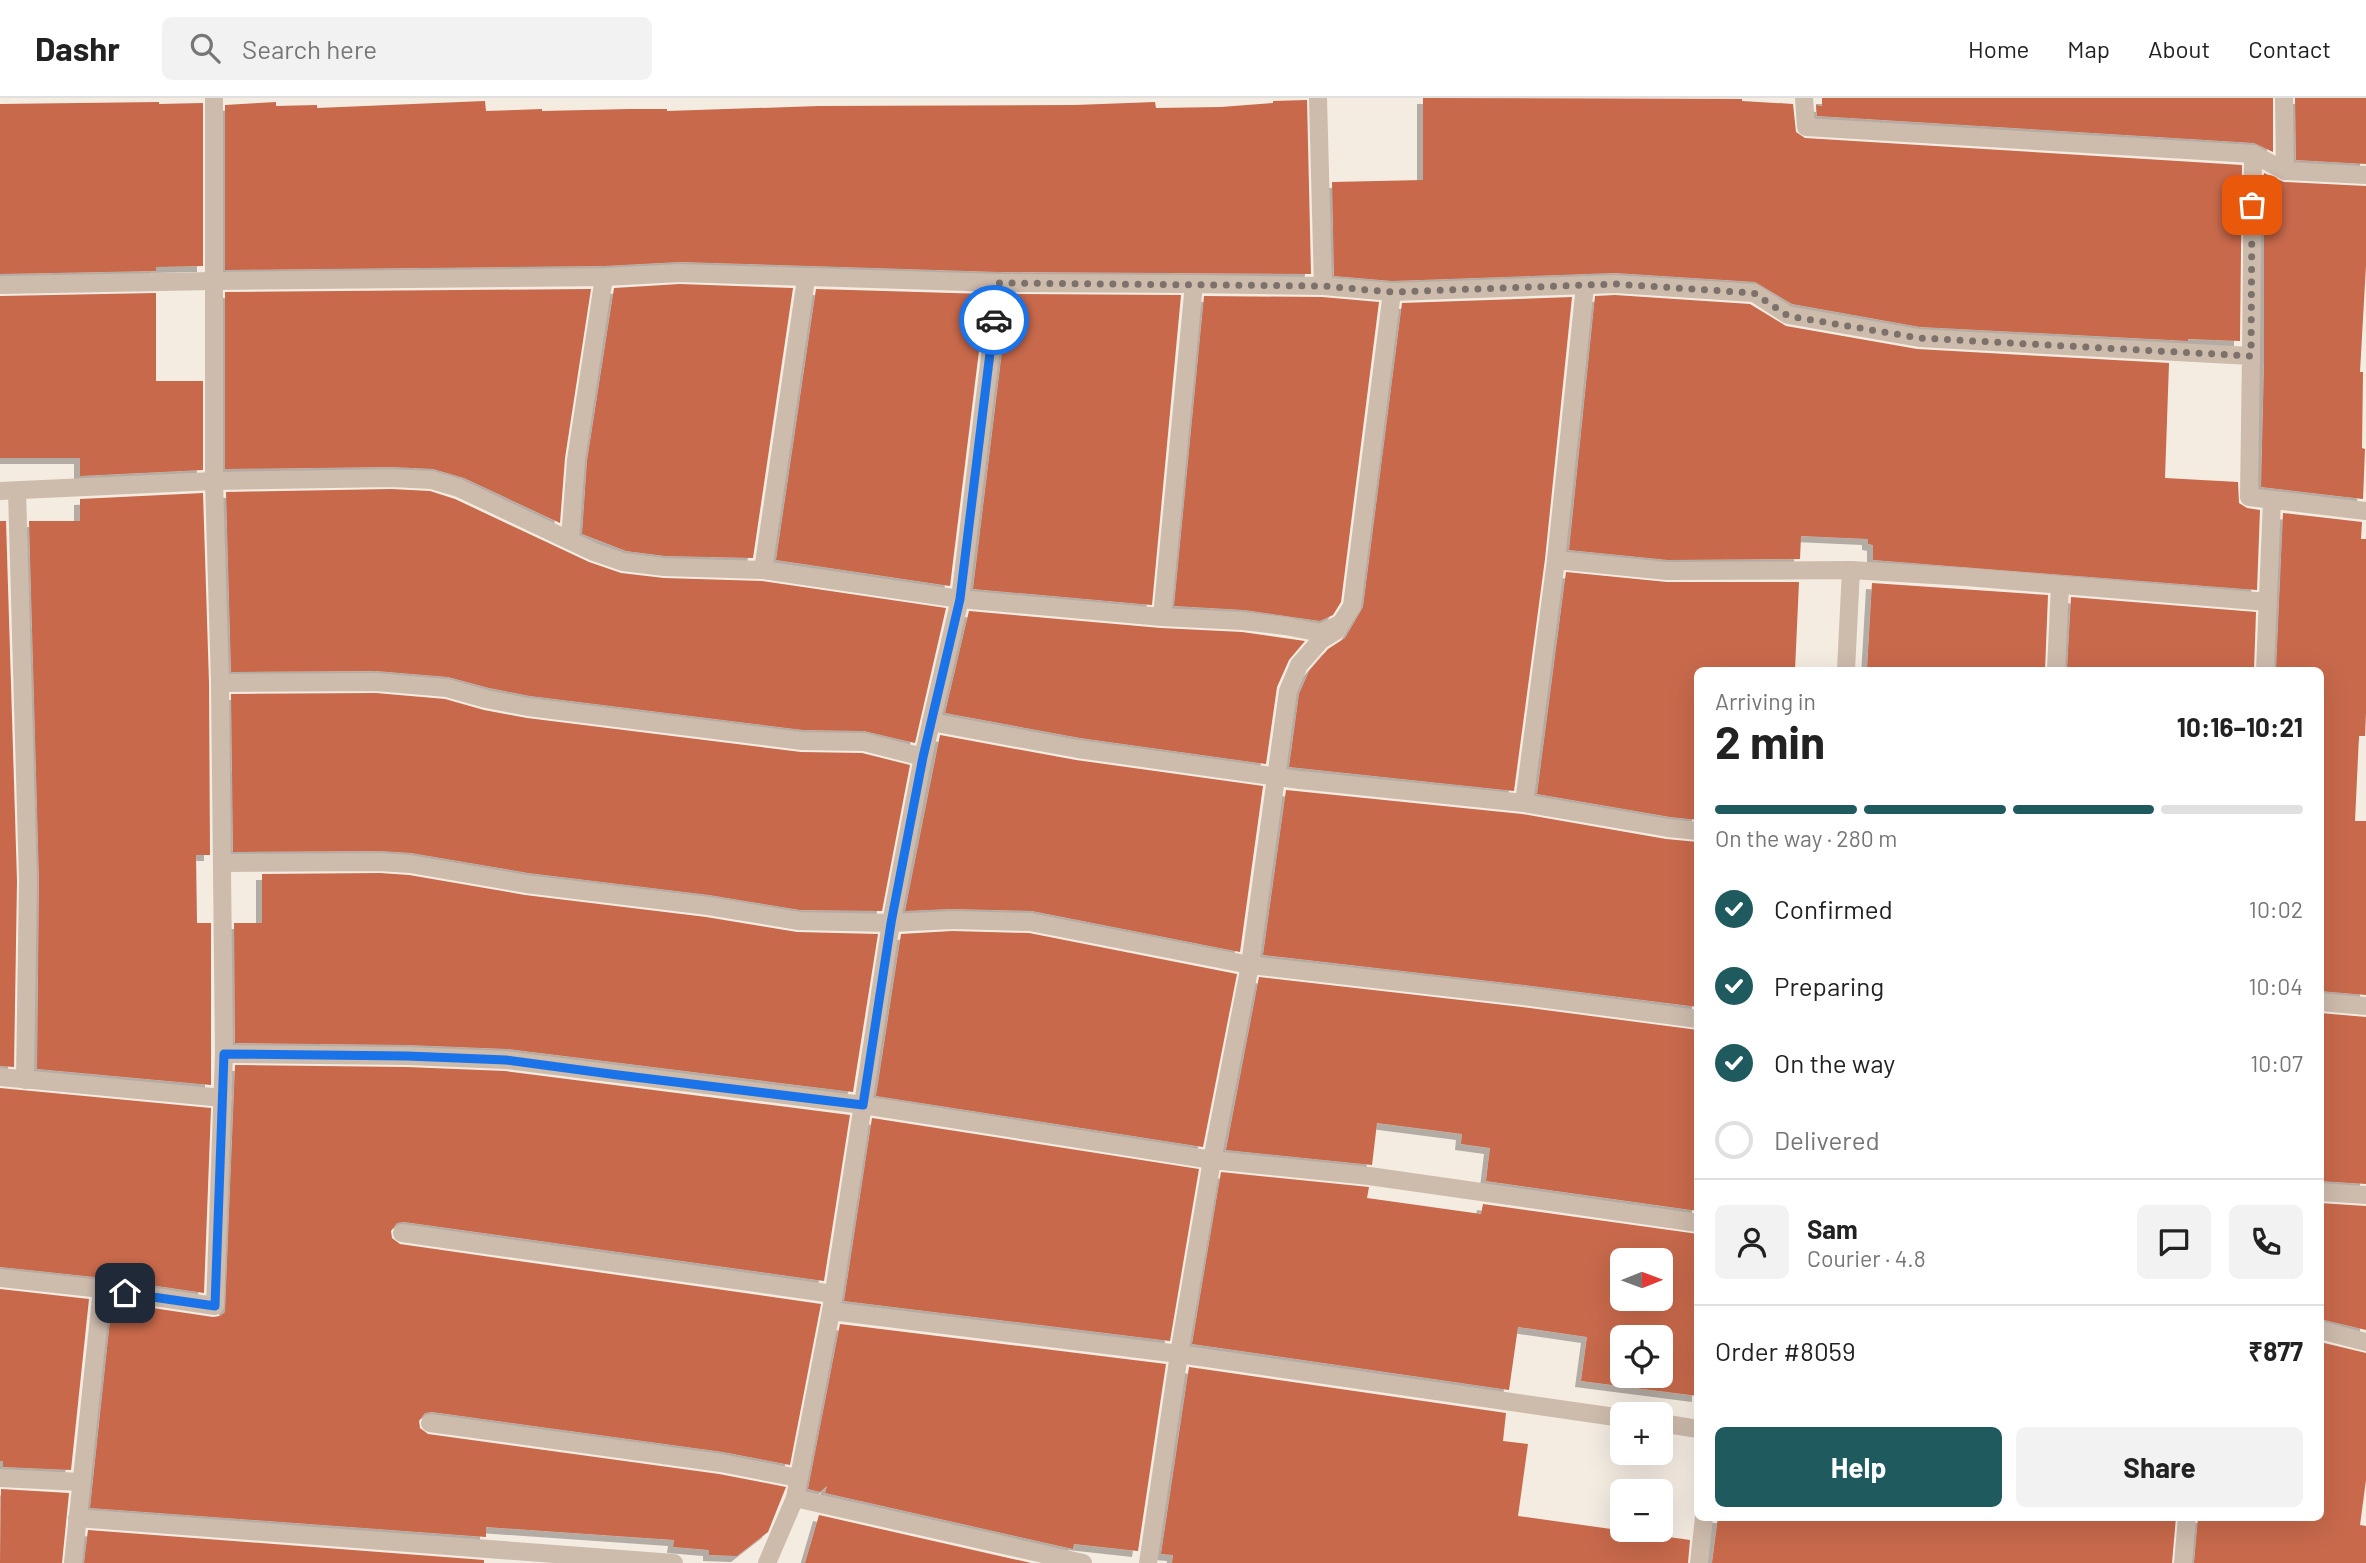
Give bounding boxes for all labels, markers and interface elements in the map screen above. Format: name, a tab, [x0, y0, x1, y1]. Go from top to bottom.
search box	[162, 17, 652, 80]
text: Dashr	[35, 28, 120, 68]
icon: search	[186, 29, 224, 67]
text: Search here	[242, 33, 377, 64]
text: Home	[1968, 34, 2029, 63]
text: Map	[2067, 34, 2110, 63]
text: About	[2148, 34, 2210, 63]
text: Contact	[2248, 34, 2331, 63]
pin	[2222, 175, 2282, 235]
icon: bag	[2233, 186, 2271, 224]
courier	[959, 285, 1029, 355]
icon: car	[975, 301, 1013, 339]
text: Arriving in	[1715, 687, 1816, 715]
text: 10:16–10:21	[2177, 711, 2303, 742]
text: 2 min	[1715, 713, 1825, 768]
text: On the way · 280 m	[1715, 824, 1897, 852]
icon: check	[1715, 890, 1753, 928]
text: Confirmed	[1774, 893, 1893, 924]
text: 10:02	[2249, 895, 2303, 923]
icon: check	[1715, 967, 1753, 1005]
text: Preparing	[1774, 970, 1884, 1001]
text: 10:04	[2248, 972, 2303, 1000]
icon: check	[1715, 1044, 1753, 1082]
text: On the way	[1774, 1047, 1895, 1078]
text: 10:07	[2250, 1049, 2303, 1077]
text: Delivered	[1774, 1124, 1880, 1155]
button: person	[1715, 1205, 1789, 1279]
button: chat	[2137, 1205, 2211, 1279]
button: phone	[2229, 1205, 2303, 1279]
text: Sam	[1807, 1213, 1858, 1244]
text: Courier · 4.8	[1807, 1244, 1926, 1272]
north arrow	[1610, 1248, 1673, 1311]
map controls	[1610, 1248, 1673, 1542]
pin	[95, 1263, 155, 1323]
icon: home	[106, 1274, 144, 1312]
button: locate	[1610, 1325, 1673, 1388]
text: Order #8059	[1715, 1335, 1856, 1366]
text: ₹877	[2248, 1335, 2303, 1366]
button: +	[1610, 1402, 1673, 1465]
button: Help	[1715, 1427, 2002, 1507]
button: Share	[2016, 1427, 2303, 1507]
button: −	[1610, 1479, 1673, 1542]

